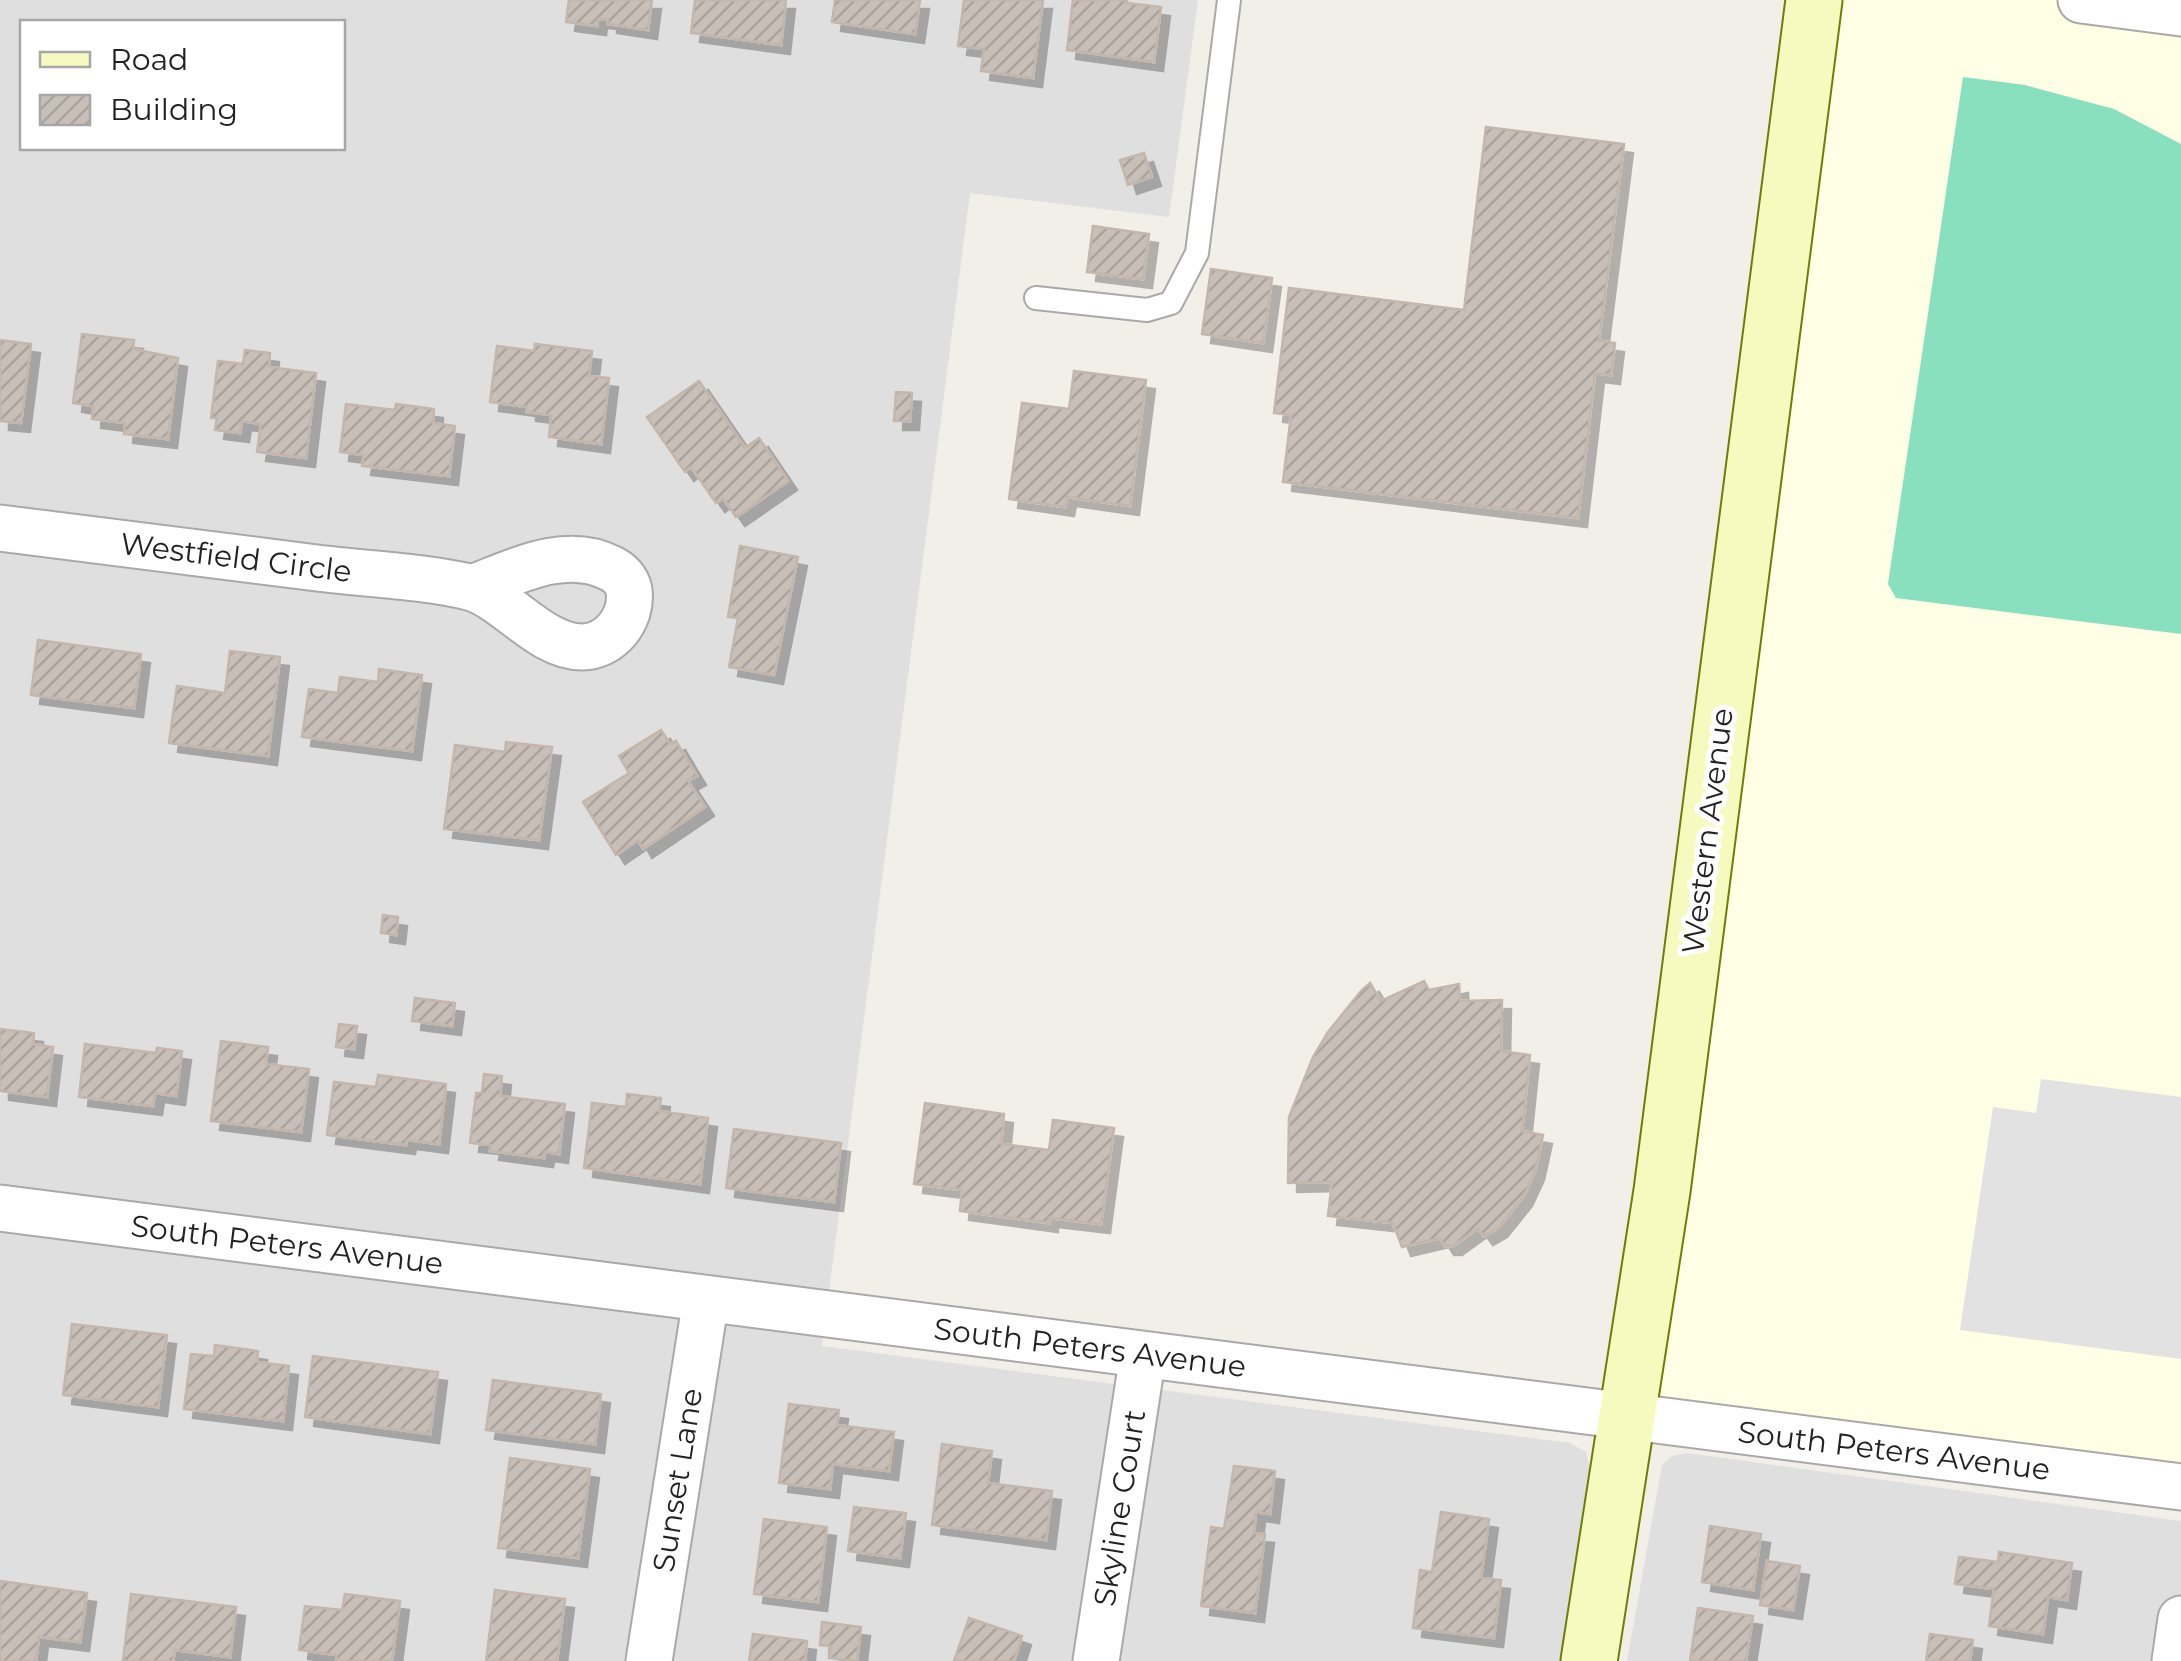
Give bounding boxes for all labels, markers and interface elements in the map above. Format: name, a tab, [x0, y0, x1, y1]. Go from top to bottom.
legend	[20, 20, 345, 150]
text: Road	[110, 41, 188, 78]
text: Building	[110, 91, 238, 128]
street label: Westfield Circle	[118, 525, 354, 590]
street label: Western Avenue	[1674, 706, 1741, 956]
street label: South Peters Avenue	[129, 1207, 445, 1282]
street label: South Peters Avenue	[932, 1310, 1248, 1385]
street label: Sunset Lane	[645, 1385, 710, 1574]
street label: Skyline Court	[1086, 1407, 1153, 1609]
street label: South Peters Avenue	[1736, 1413, 2052, 1488]

